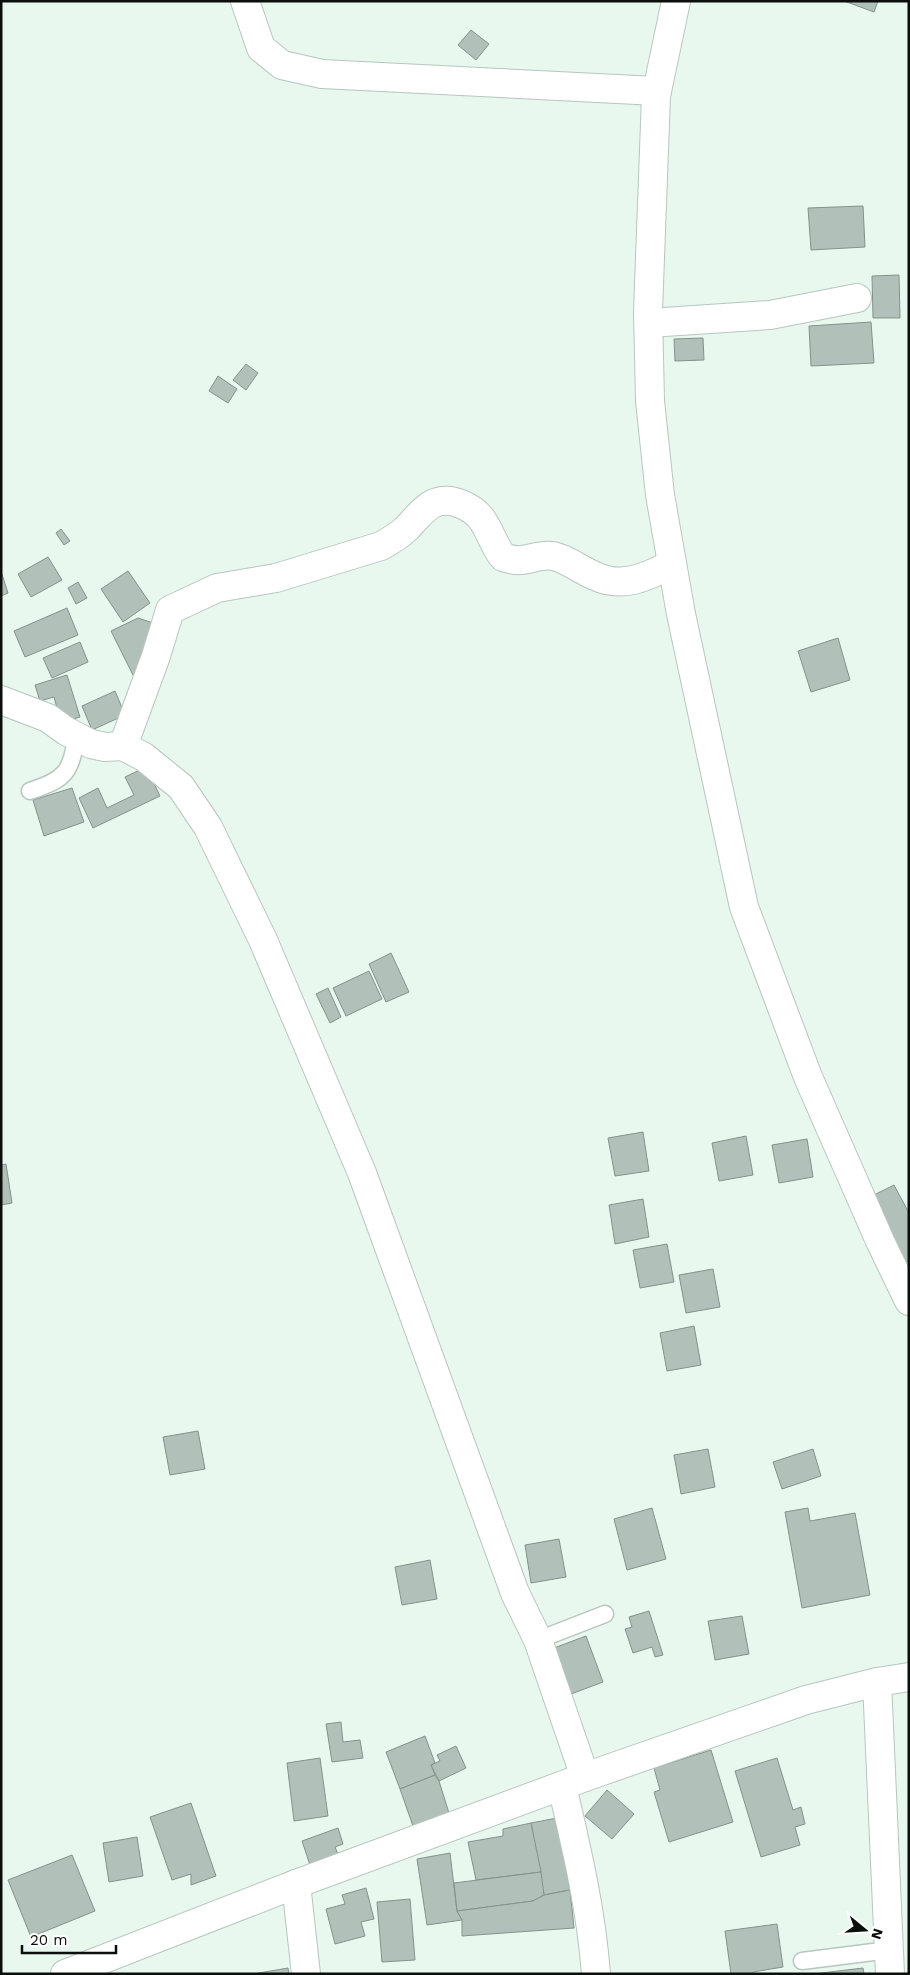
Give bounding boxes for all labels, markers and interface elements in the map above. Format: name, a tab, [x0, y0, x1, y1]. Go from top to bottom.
north arrow	[840, 1905, 890, 1955]
scale bar	[22, 1922, 116, 1954]
text: N	[868, 1927, 887, 1941]
text: 20 m	[30, 1931, 68, 1949]

